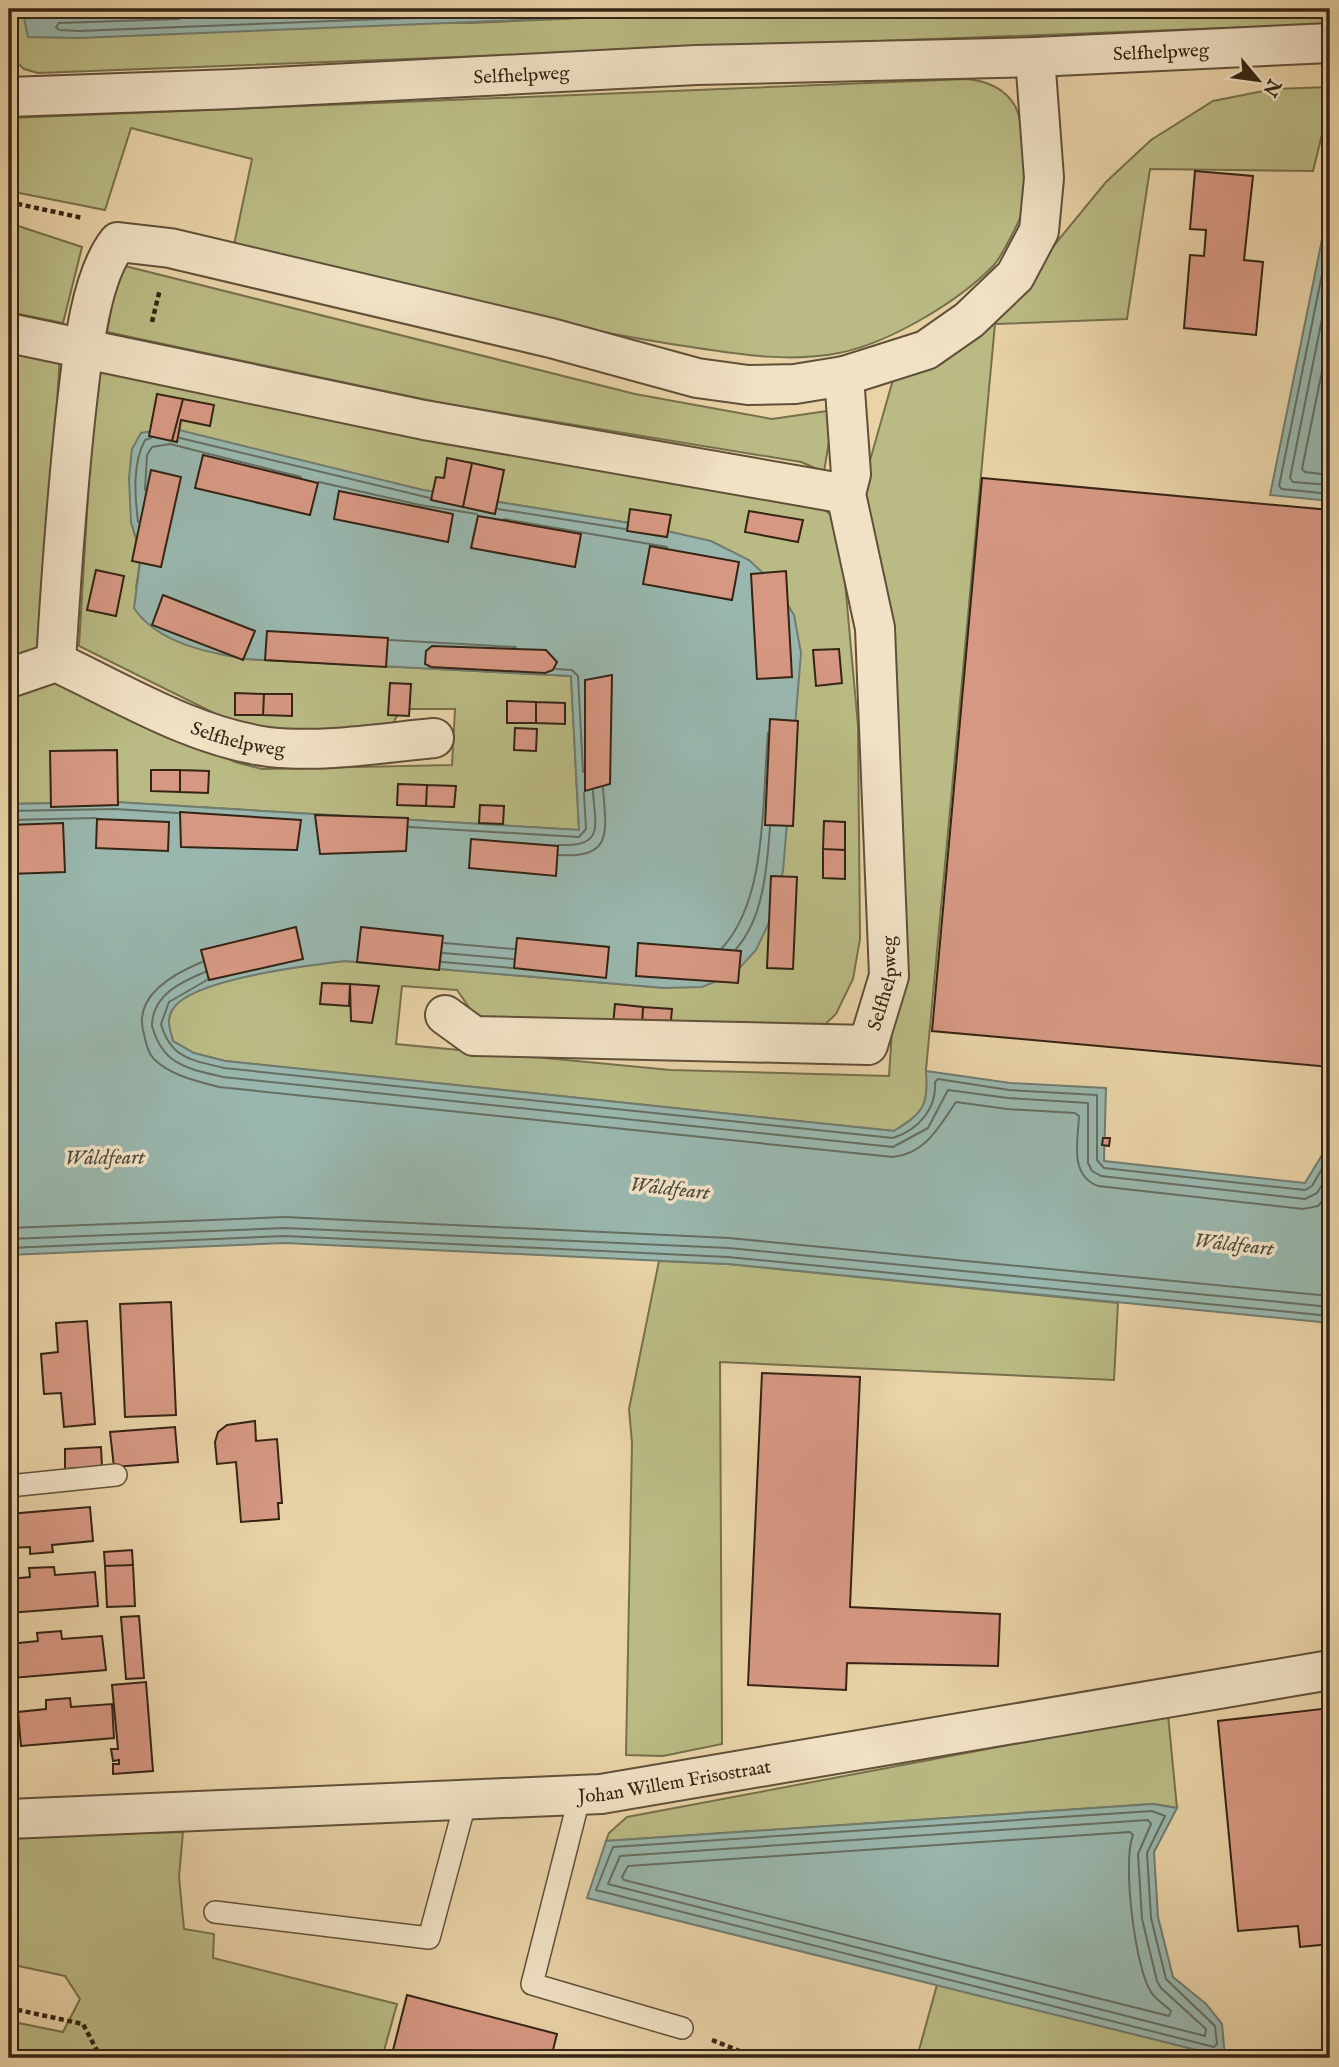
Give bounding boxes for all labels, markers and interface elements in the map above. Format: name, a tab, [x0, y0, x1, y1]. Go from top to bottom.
street label: Selfhelpweg	[1113, 39, 1210, 67]
north arrow	[1224, 46, 1294, 116]
street label: Selfhelpweg	[473, 62, 571, 91]
text: N	[1256, 73, 1286, 101]
street label: Selfhelpweg	[187, 717, 286, 762]
street label: Selfhelpweg	[863, 935, 903, 1034]
water label: Wâldfeart	[65, 1144, 147, 1173]
water label: Wâldfeart	[629, 1172, 712, 1207]
water label: Wâldfeart	[1193, 1228, 1276, 1263]
street label: Johan Willem Frisostraat	[575, 1755, 773, 1809]

